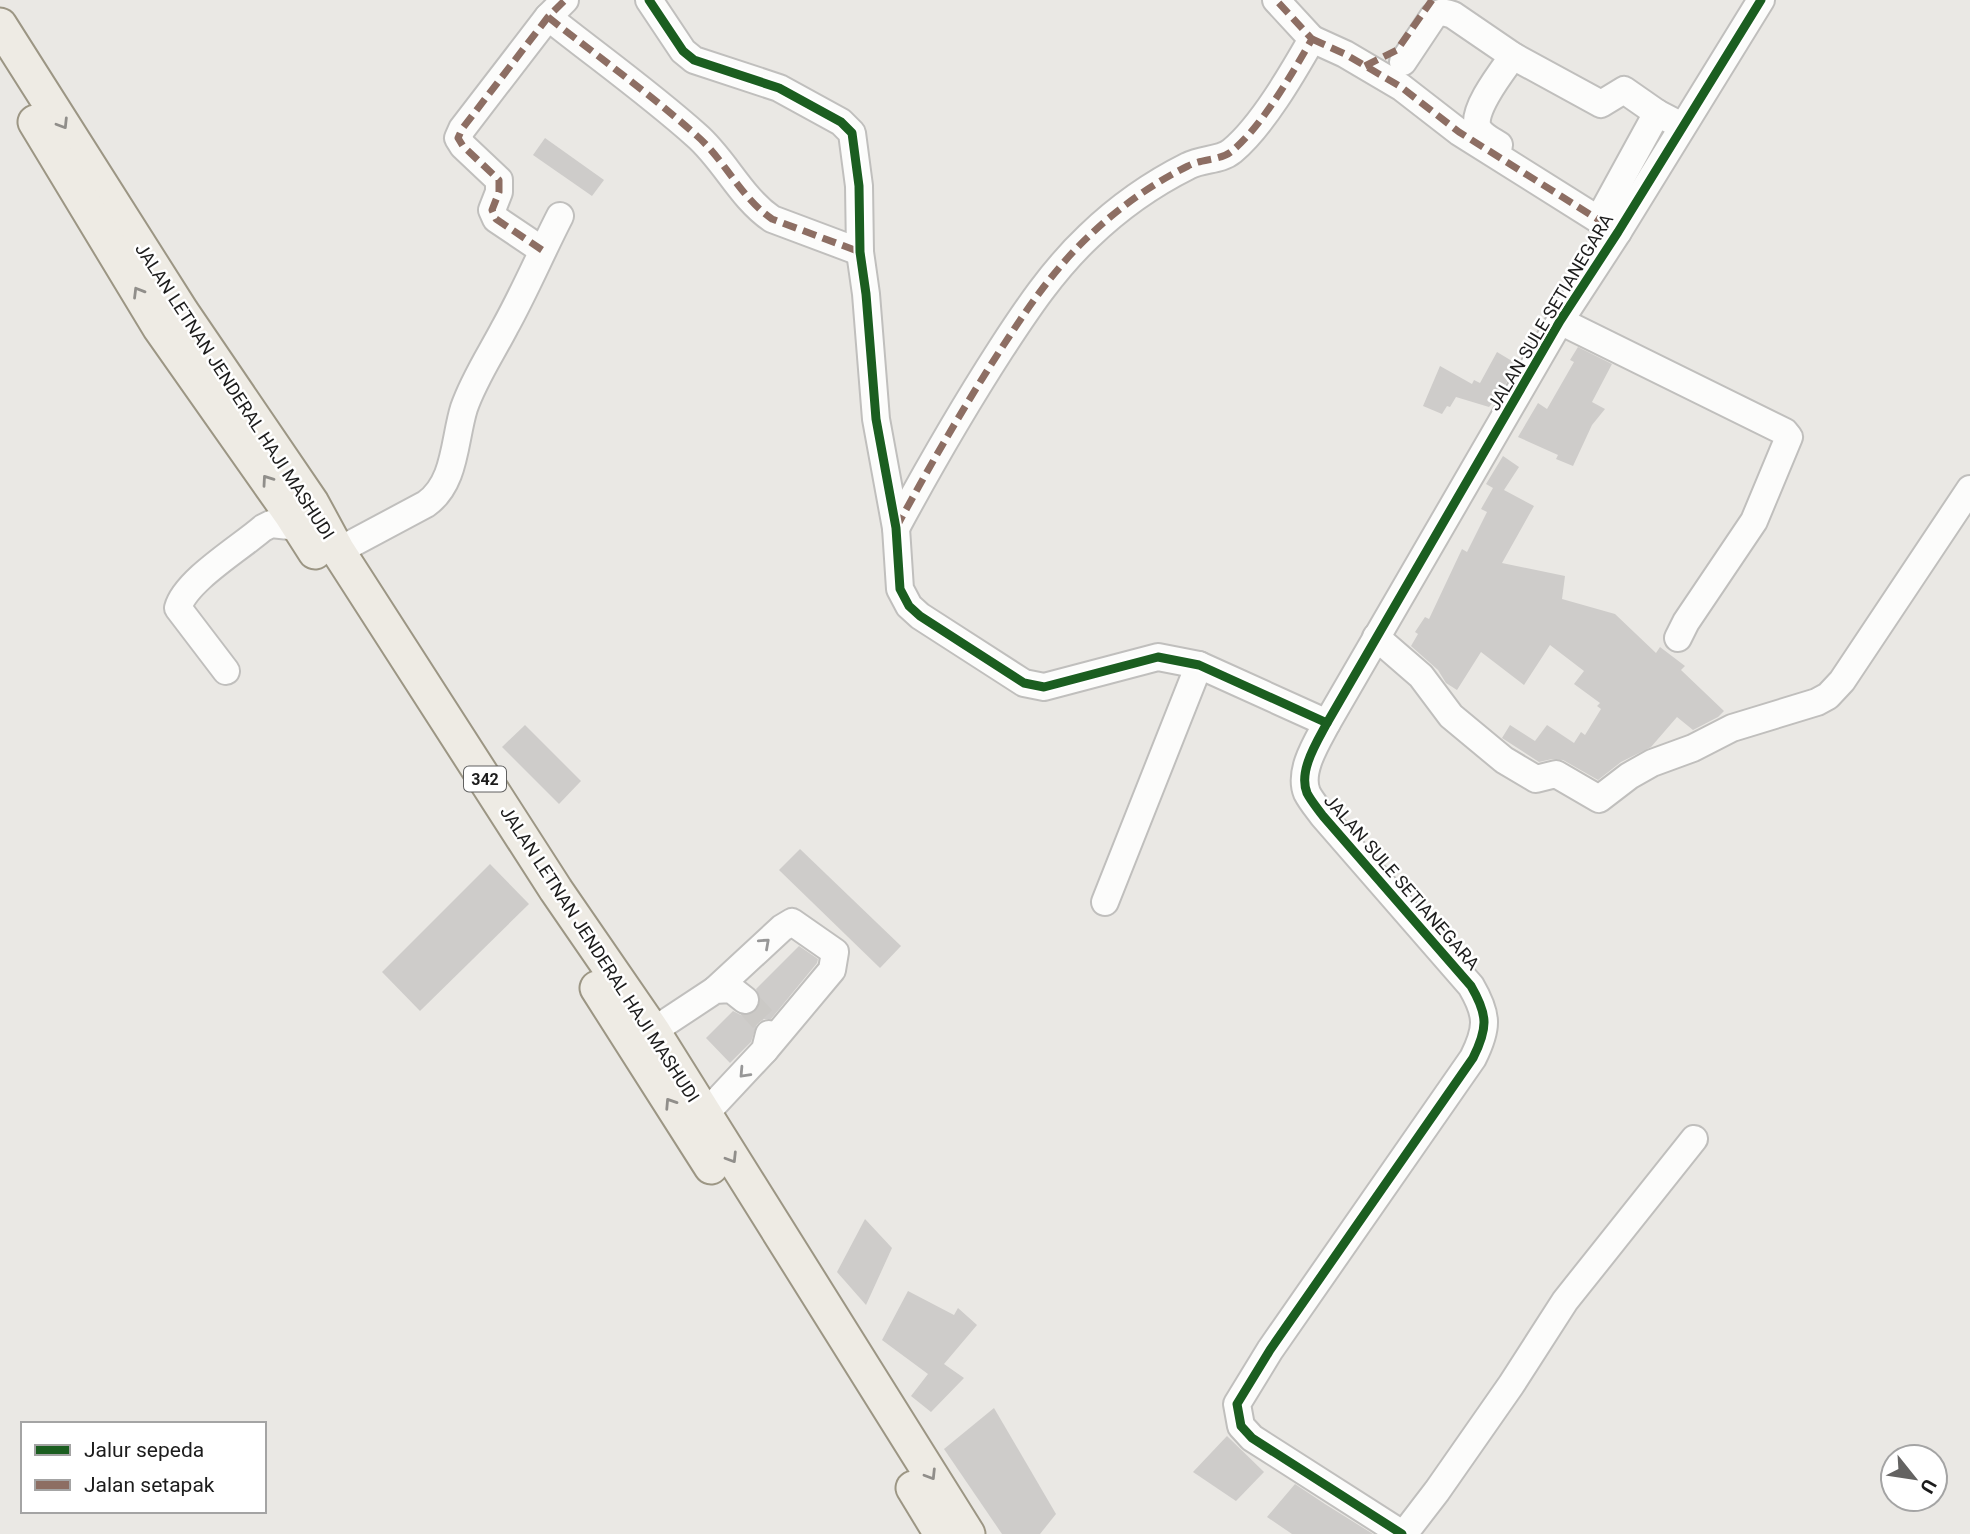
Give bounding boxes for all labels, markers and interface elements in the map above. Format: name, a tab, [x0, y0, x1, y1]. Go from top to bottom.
one-way arrow	[54, 116, 67, 129]
street label: JALAN SULE SETIANEGARA	[1483, 210, 1617, 414]
street label: JALAN LETNAN JENDERAL HAJI MASHUDI	[131, 239, 339, 543]
one-way arrow	[133, 287, 146, 300]
one-way arrow	[263, 475, 275, 488]
road number: 342	[464, 766, 506, 792]
street label: JALAN SULE SETIANEGARA	[1320, 790, 1484, 974]
street label: JALAN LETNAN JENDERAL HAJI MASHUDI	[496, 802, 704, 1106]
one-way arrow	[757, 939, 770, 952]
one-way arrow	[739, 1065, 752, 1078]
one-way arrow	[666, 1097, 679, 1110]
one-way arrow	[724, 1150, 737, 1163]
legend	[21, 1422, 266, 1513]
text: Jalur sepeda	[84, 1438, 204, 1462]
north arrow	[1879, 1443, 1949, 1513]
one-way arrow	[923, 1467, 935, 1480]
text: Jalan setapak	[84, 1473, 215, 1497]
text: U	[1915, 1475, 1941, 1497]

